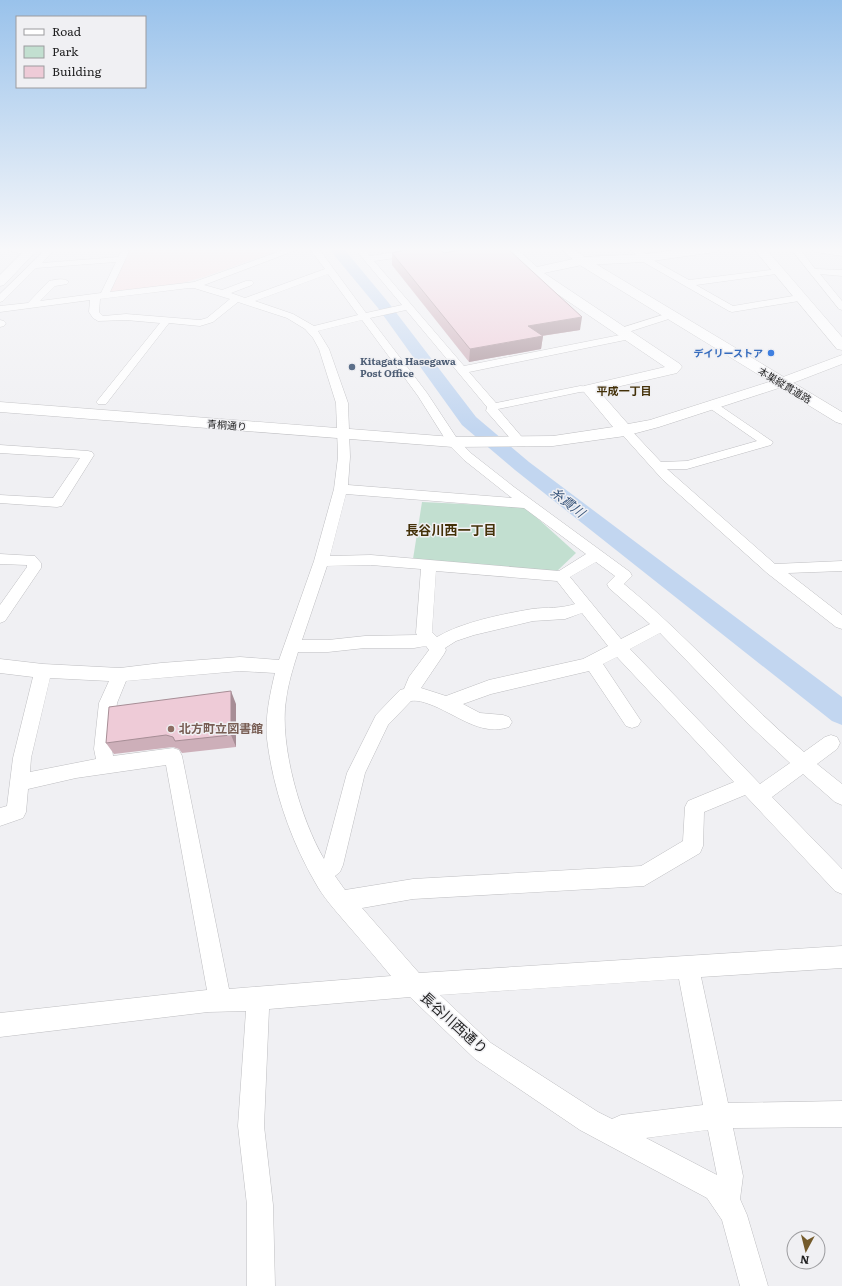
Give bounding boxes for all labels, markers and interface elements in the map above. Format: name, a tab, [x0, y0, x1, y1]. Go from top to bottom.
legend	[16, 16, 146, 88]
text: Road	[52, 22, 82, 40]
text: Park	[52, 42, 79, 60]
text: Building	[52, 62, 102, 80]
place label: デイリーストア	[694, 345, 763, 360]
marker: デイリーストア	[766, 348, 776, 358]
place label: Kitagata Hasegawa Post Office	[360, 353, 456, 380]
marker: Kitagata Hasegawa Post Office	[347, 362, 357, 372]
street label: 本巣縦貫道路	[756, 363, 815, 406]
district label: 平成一丁目	[597, 382, 652, 398]
street label: 青桐通り	[207, 416, 248, 433]
water label: 糸貫川	[547, 482, 591, 522]
district label: 長谷川西一丁目	[405, 520, 497, 539]
place label: 北方町立図書館	[179, 719, 263, 737]
marker: 北方町立図書館	[166, 724, 176, 734]
street label: 長谷川西通り	[417, 987, 493, 1058]
north arrow	[786, 1230, 826, 1270]
text: N	[799, 1252, 810, 1269]

